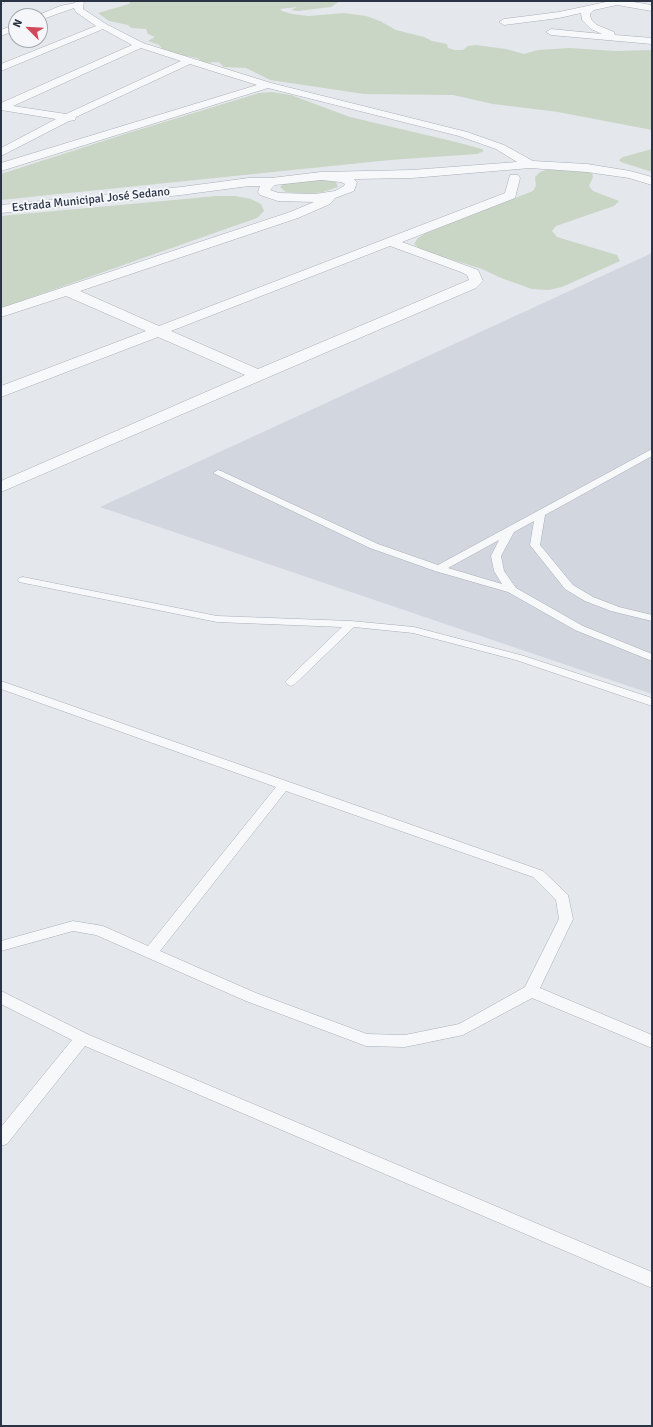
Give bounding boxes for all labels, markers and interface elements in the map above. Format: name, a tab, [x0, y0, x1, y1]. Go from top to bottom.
north arrow	[8, 8, 48, 48]
text: N	[10, 17, 25, 29]
street label: Estrada Municipal José Sedano	[11, 185, 171, 215]

